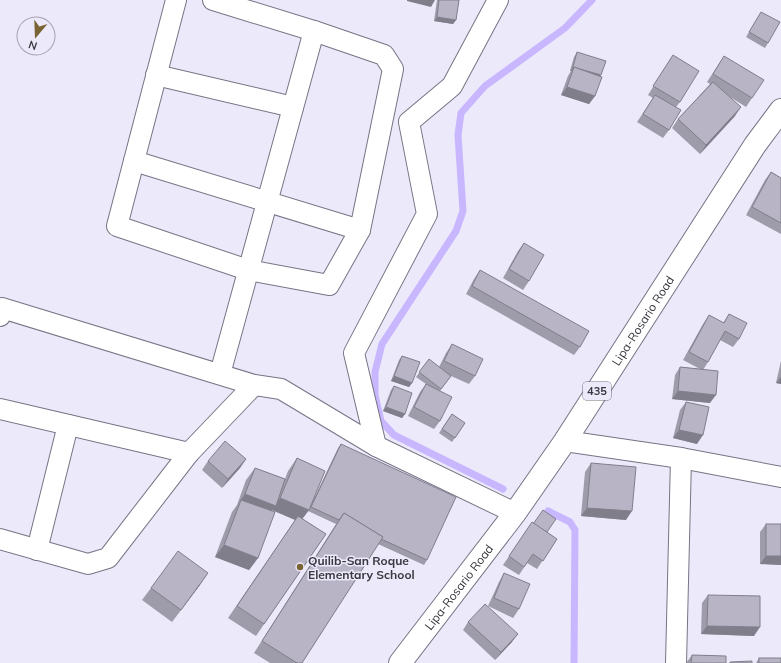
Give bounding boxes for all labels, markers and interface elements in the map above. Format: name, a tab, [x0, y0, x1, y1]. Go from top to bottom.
north arrow	[16, 16, 56, 56]
text: N	[27, 37, 39, 53]
street label: Lipa-Rosario Road	[608, 273, 677, 368]
road number: 435	[583, 382, 611, 400]
street label: Lipa-Rosario Road	[421, 541, 496, 633]
place label: Quilib-San Roque Elementary School	[308, 553, 415, 582]
marker: Quilib-San Roque Elementary School	[295, 562, 305, 572]

